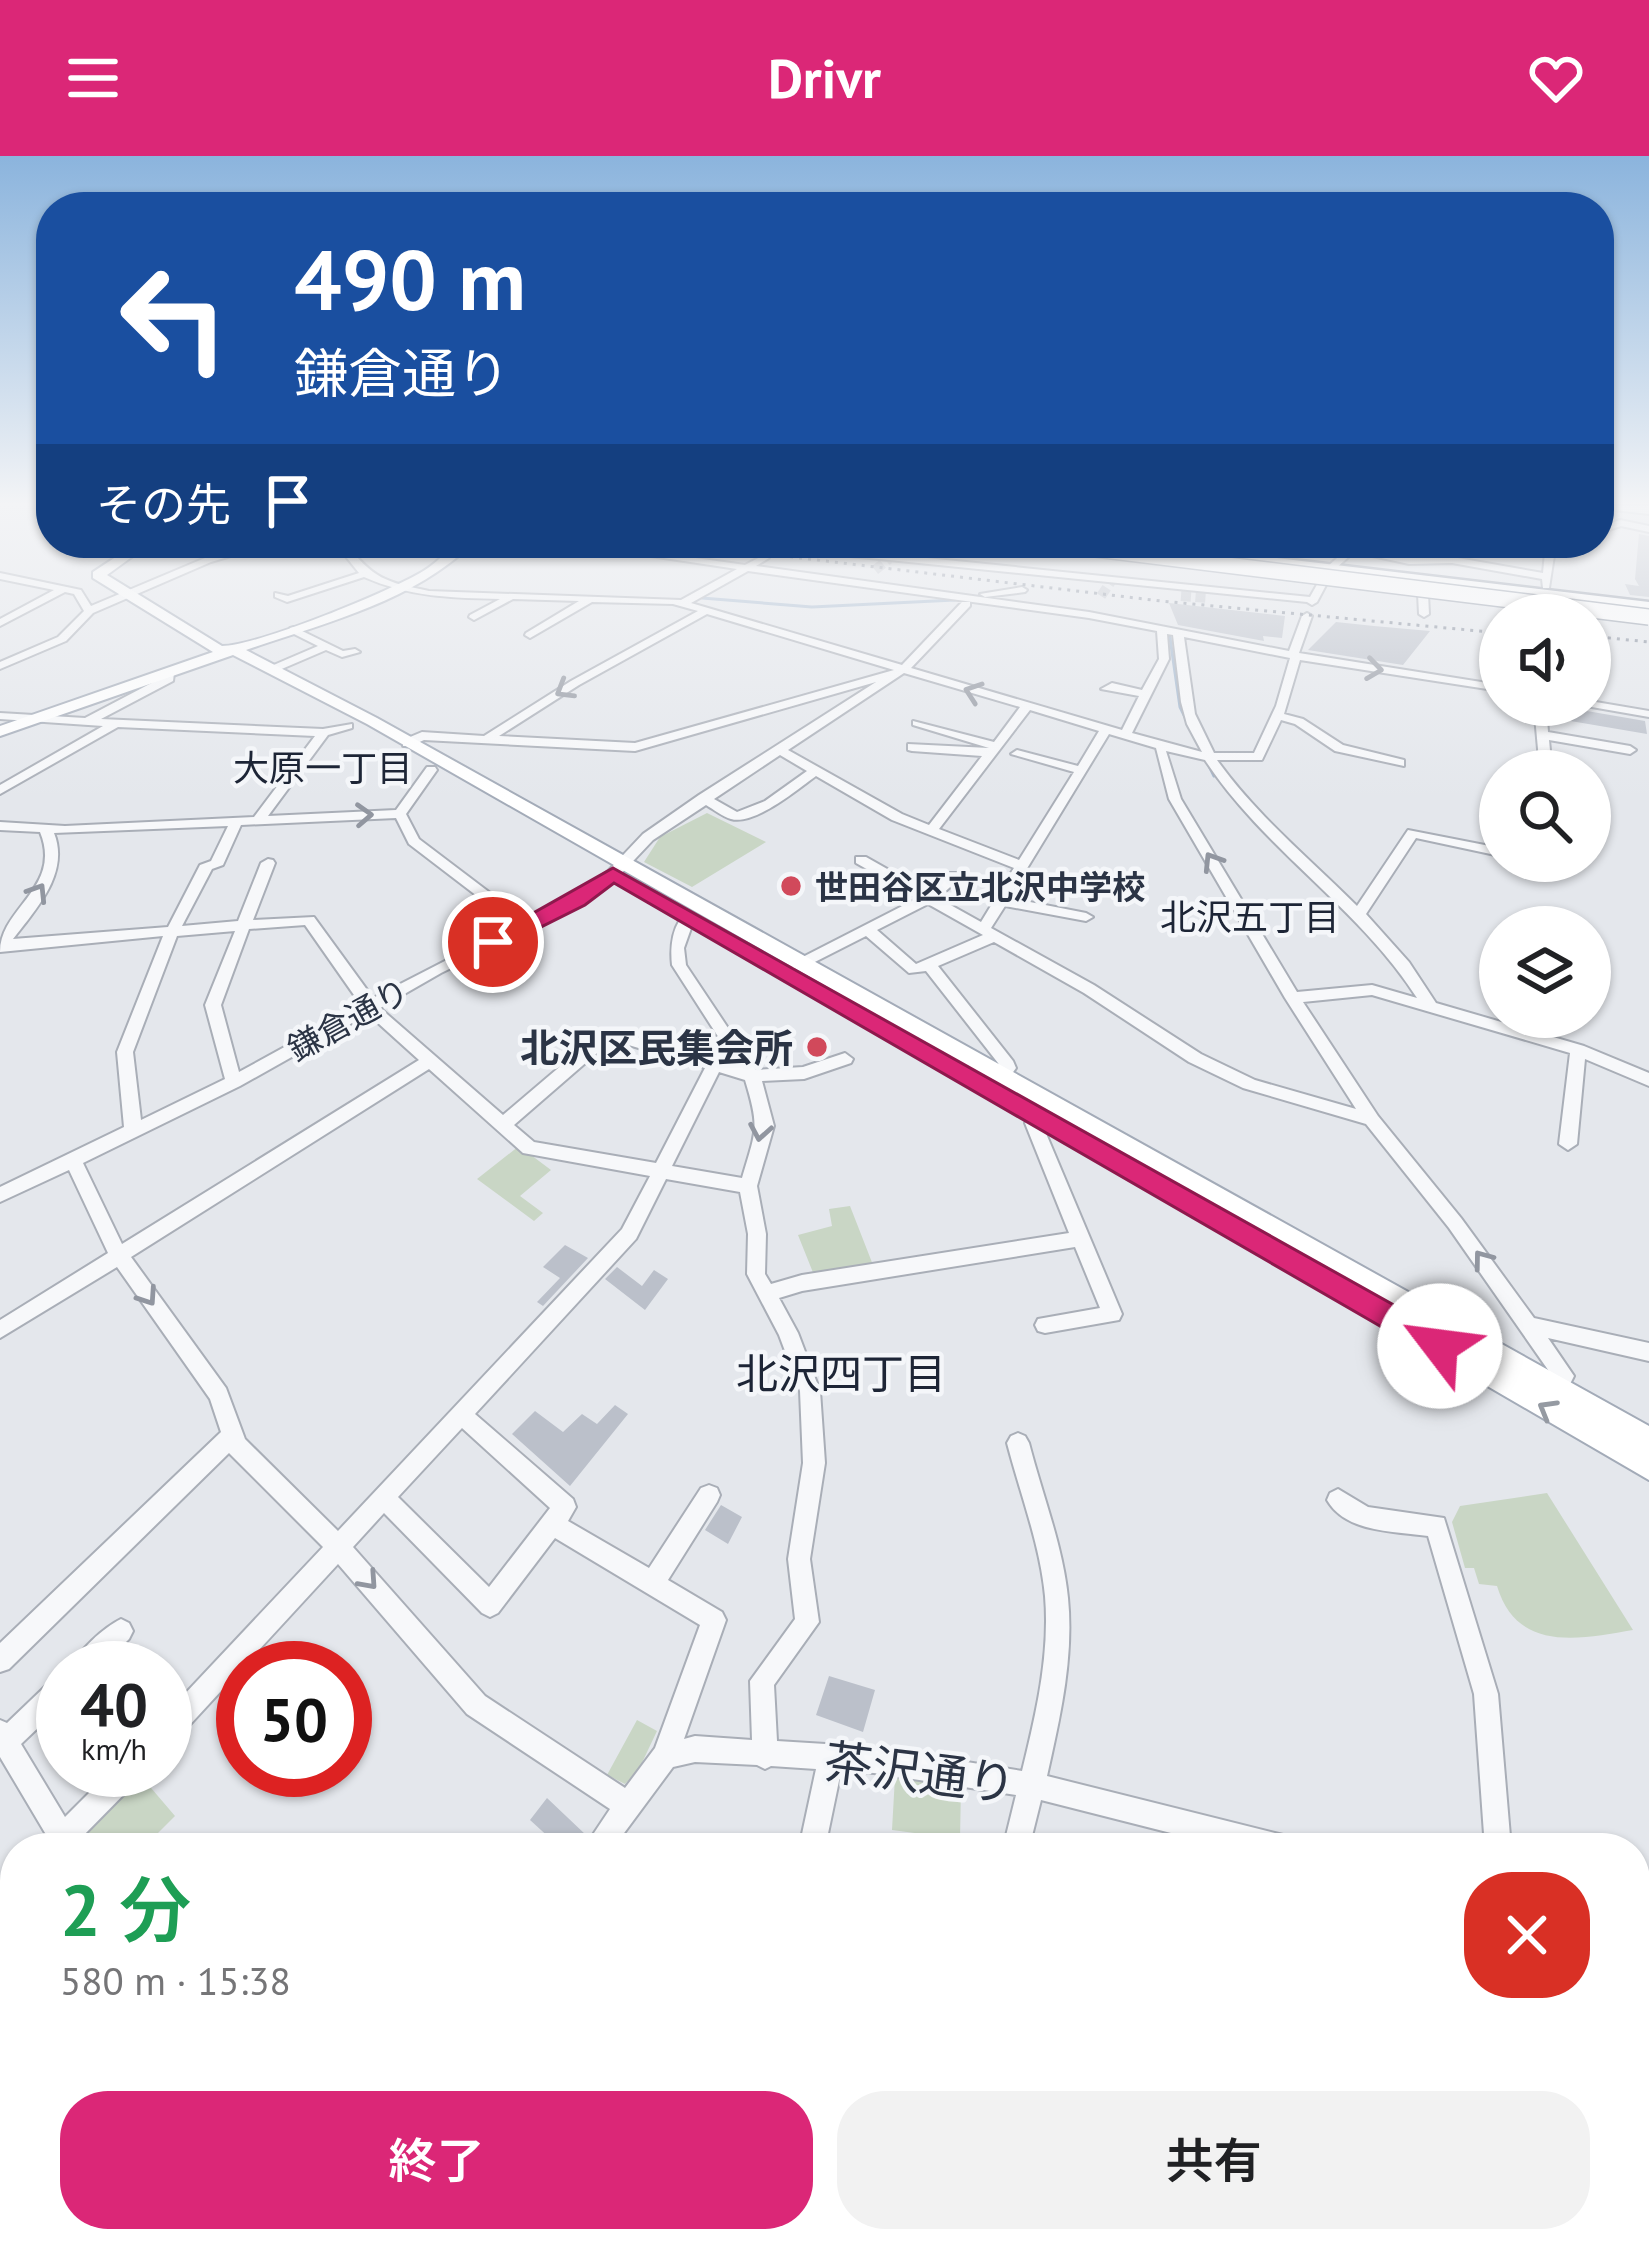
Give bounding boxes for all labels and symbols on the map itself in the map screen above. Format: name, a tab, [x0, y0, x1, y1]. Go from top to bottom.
one-way arrow	[1364, 655, 1384, 681]
one-way arrow	[555, 676, 577, 698]
one-way arrow	[963, 681, 984, 706]
district label: 大原一丁目	[233, 744, 413, 791]
one-way arrow	[355, 802, 374, 828]
one-way arrow	[1204, 852, 1226, 874]
place label: 世田谷区立北沢中学校	[815, 865, 1145, 908]
marker: 世田谷区立北沢中学校	[778, 873, 804, 899]
one-way arrow	[24, 883, 46, 905]
pin	[442, 891, 544, 993]
district label: 北沢五丁目	[1160, 893, 1340, 940]
street label: 鎌倉通り	[280, 968, 416, 1070]
place label: 北沢区民集会所	[520, 1022, 793, 1073]
marker: 北沢区民集会所	[804, 1034, 830, 1060]
one-way arrow	[749, 1122, 774, 1142]
one-way arrow	[1474, 1251, 1496, 1272]
position arrow	[1377, 1283, 1503, 1409]
one-way arrow	[133, 1284, 155, 1306]
district label: 北沢四丁目	[736, 1346, 946, 1401]
one-way arrow	[1539, 1401, 1560, 1424]
one-way arrow	[355, 1568, 376, 1589]
speed limit sign: 50	[216, 1641, 372, 1797]
street label: 茶沢通り	[821, 1730, 1019, 1814]

